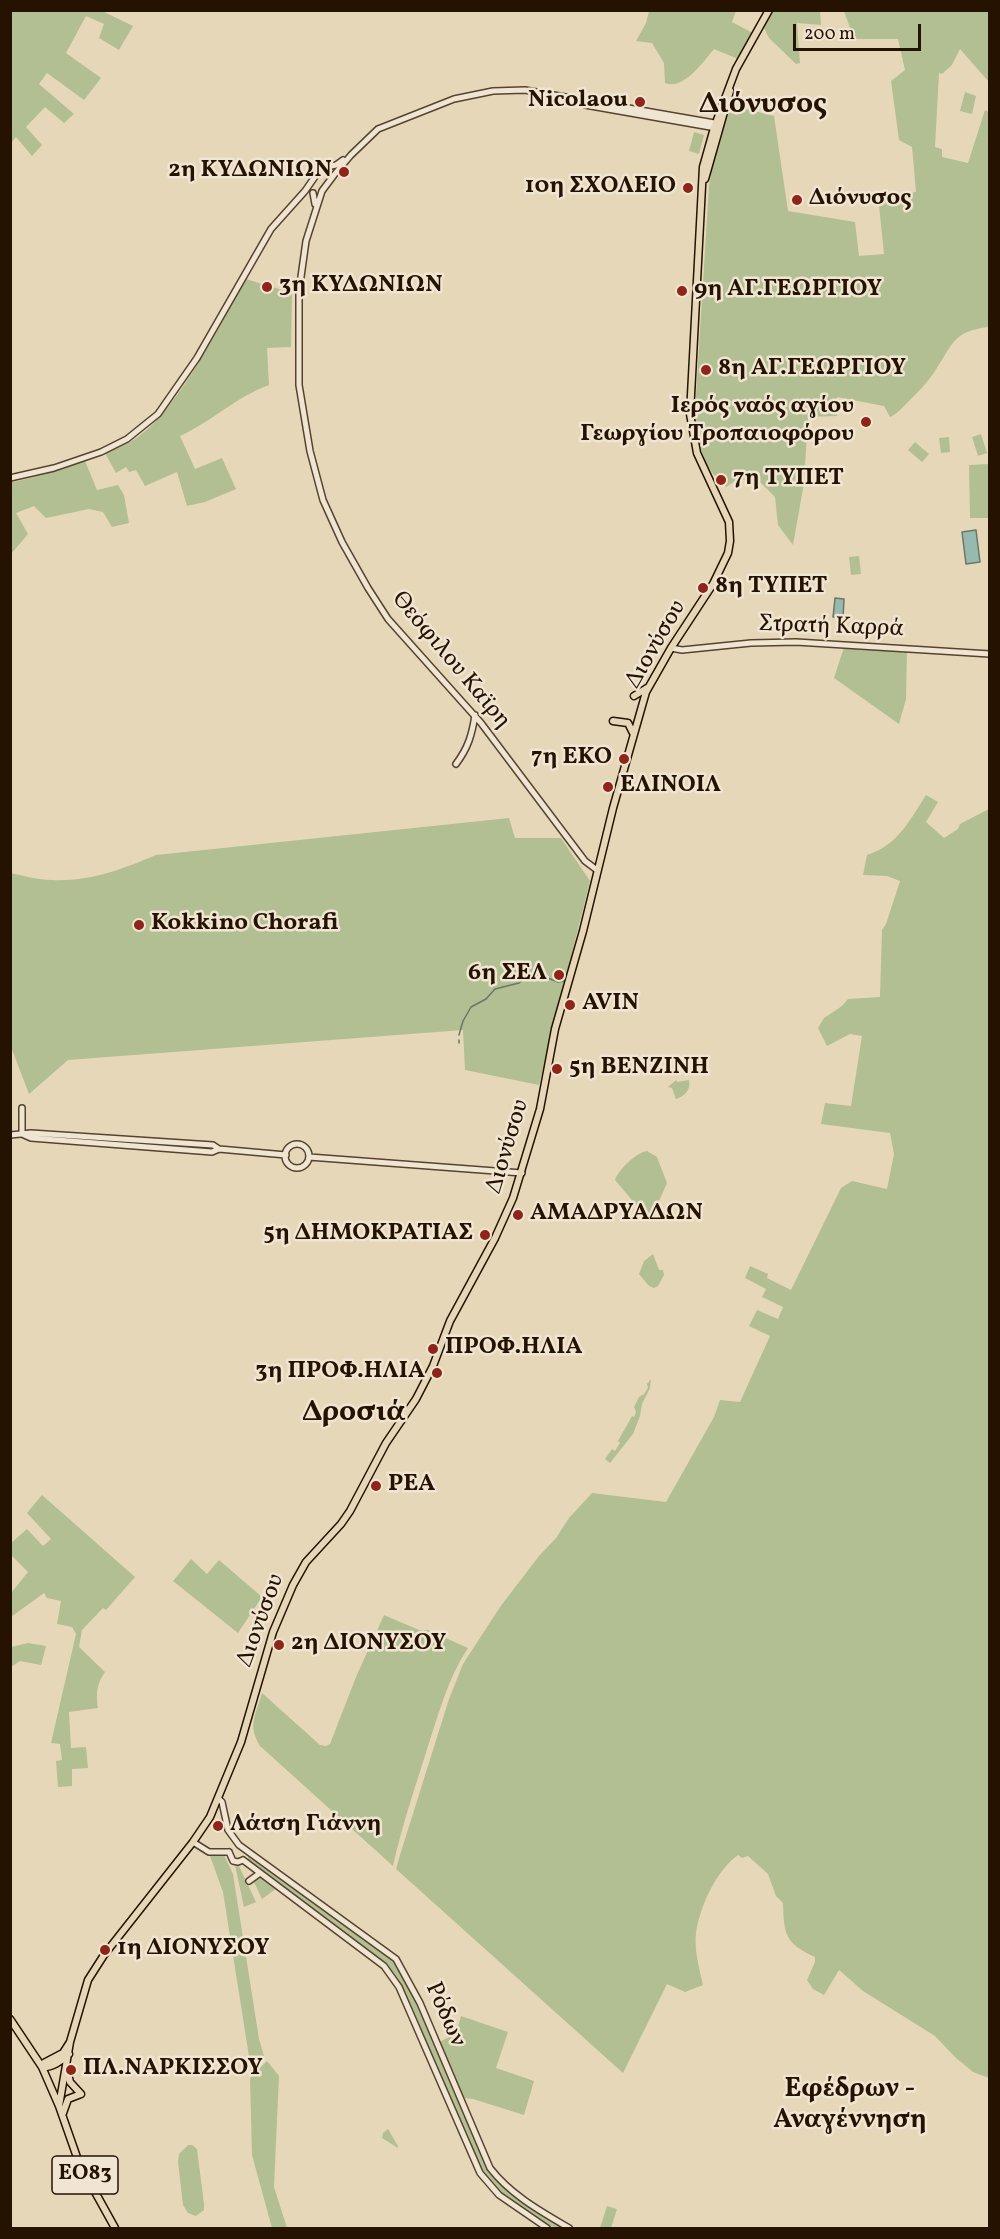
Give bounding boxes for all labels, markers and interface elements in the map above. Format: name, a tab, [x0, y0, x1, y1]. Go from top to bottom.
scale bar	[796, 12, 924, 50]
text: 200 m	[804, 22, 855, 47]
place label: Nicolaou	[528, 88, 628, 116]
district label: Διόνυσος	[699, 88, 827, 124]
marker: Nicolaou	[633, 95, 647, 109]
place label: 2η ΚΥΔΩΝΙΩΝ	[168, 158, 332, 186]
marker: 2η ΚΥΔΩΝΙΩΝ	[337, 165, 351, 179]
place label: 10η ΣΧΟΛΕΙΟ	[525, 174, 676, 202]
marker: 10η ΣΧΟΛΕΙΟ	[681, 181, 695, 195]
place label: Διόνυσος	[809, 186, 911, 214]
marker: Διόνυσος	[790, 193, 804, 207]
place label: 3η ΚΥΔΩΝΙΩΝ	[279, 273, 443, 301]
place label: 9η ΑΓ.ΓΕΩΡΓΙΟΥ	[694, 277, 882, 305]
marker: 3η ΚΥΔΩΝΙΩΝ	[260, 280, 274, 294]
marker: 9η ΑΓ.ΓΕΩΡΓΙΟΥ	[675, 284, 689, 298]
place label: 8η ΑΓ.ΓΕΩΡΓΙΟΥ	[718, 356, 906, 384]
marker: 8η ΑΓ.ΓΕΩΡΓΙΟΥ	[699, 363, 713, 377]
place label: Ιερός ναός αγίου Γεωργίου Τροπαιοφόρου	[580, 394, 854, 450]
marker: Ιερός ναός αγίου Γεωργίου Τροπαιοφόρου	[859, 415, 873, 429]
place label: 7η ΤΥΠΕΤ	[733, 466, 844, 494]
marker: 7η ΤΥΠΕΤ	[714, 473, 728, 487]
place label: 8η ΤΥΠΕΤ	[715, 574, 827, 602]
marker: 8η ΤΥΠΕΤ	[696, 581, 710, 595]
street label: Θεόφιλου Καϊρη	[384, 586, 516, 736]
street label: Διονύσου	[620, 596, 694, 694]
street label: Στρατή Καρρά	[758, 611, 904, 645]
place label: 7η ΕΚΟ	[531, 745, 612, 773]
marker: 7η ΕΚΟ	[617, 752, 631, 766]
place label: ΕΛΙΝΟΙΛ	[620, 773, 721, 801]
marker: ΕΛΙΝΟΙΛ	[601, 780, 615, 794]
place label: Kokkino Chorafi	[151, 911, 339, 939]
marker: Kokkino Chorafi	[132, 918, 146, 932]
place label: 6η ΣΕΛ	[468, 961, 547, 989]
marker: 6η ΣΕΛ	[552, 968, 566, 982]
place label: AVIN	[582, 991, 639, 1019]
marker: AVIN	[563, 998, 577, 1012]
place label: 5η ΒΕΝΖΙΝΗ	[569, 1055, 709, 1083]
marker: 5η ΒΕΝΖΙΝΗ	[550, 1062, 564, 1076]
street label: Διονύσου	[481, 1096, 537, 1198]
place label: ΑΜΑΔΡΥΑΔΩΝ	[530, 1201, 703, 1229]
marker: ΑΜΑΔΡΥΑΔΩΝ	[511, 1208, 525, 1222]
place label: 5η ΔΗΜΟΚΡΑΤΙΑΣ	[263, 1221, 473, 1249]
marker: 5η ΔΗΜΟΚΡΑΤΙΑΣ	[478, 1228, 492, 1242]
place label: ΠΡΟΦ.ΗΛΙΑ	[445, 1335, 583, 1363]
marker: ΠΡΟΦ.ΗΛΙΑ	[426, 1342, 440, 1356]
place label: 3η ΠΡΟΦ.ΗΛΙΑ	[255, 1359, 425, 1387]
marker: 3η ΠΡΟΦ.ΗΛΙΑ	[430, 1366, 444, 1380]
district label: Δροσιά	[302, 1396, 406, 1432]
place label: ΡΕΑ	[388, 1472, 435, 1500]
marker: ΡΕΑ	[369, 1479, 383, 1493]
street label: Διονύσου	[232, 1571, 292, 1671]
place label: 2η ΔΙΟΝΥΣΟΥ	[291, 1631, 446, 1659]
marker: 2η ΔΙΟΝΥΣΟΥ	[272, 1638, 286, 1652]
place label: Λάτση Γιάννη	[230, 1812, 381, 1840]
marker: Λάτση Γιάννη	[211, 1819, 225, 1833]
place label: 1η ΔΙΟΝΥΣΟΥ	[117, 1936, 269, 1964]
marker: 1η ΔΙΟΝΥΣΟΥ	[98, 1943, 112, 1957]
street label: Ρόδων	[417, 1978, 471, 2052]
place label: ΠΛ.ΝΑΡΚΙΣΣΟΥ	[83, 2056, 263, 2084]
marker: ΠΛ.ΝΑΡΚΙΣΣΟΥ	[64, 2063, 78, 2077]
district label: Εφέδρων - Αναγέννηση	[773, 2075, 927, 2138]
road number: ΕΟ83	[52, 2156, 118, 2194]

